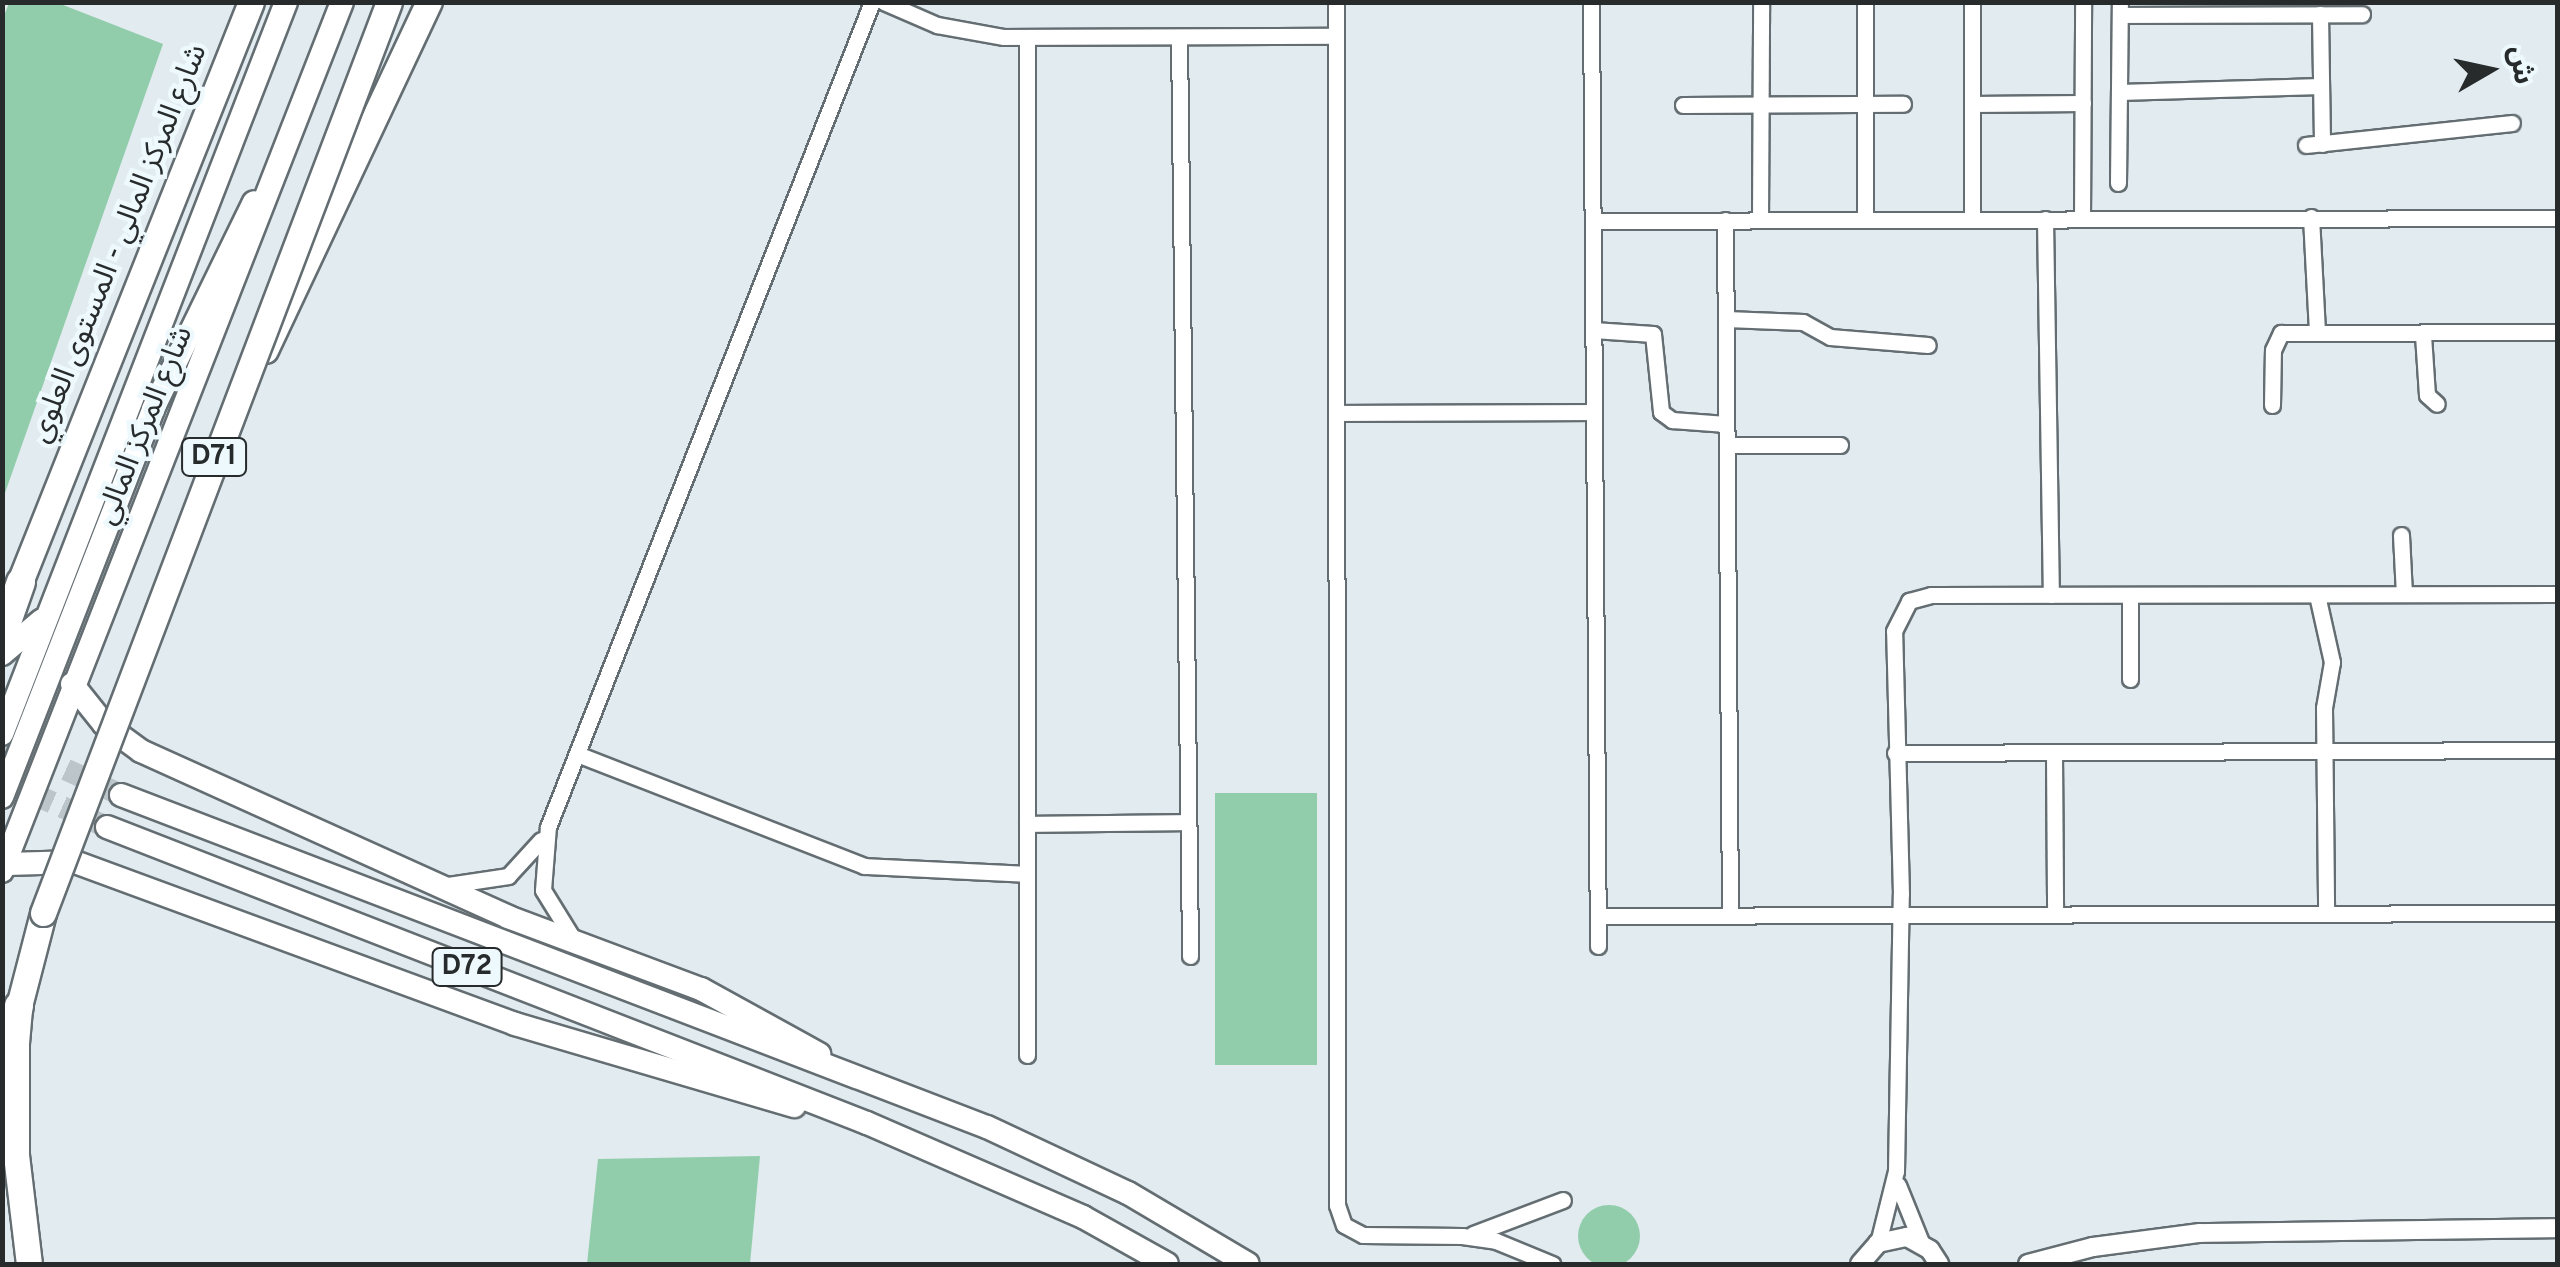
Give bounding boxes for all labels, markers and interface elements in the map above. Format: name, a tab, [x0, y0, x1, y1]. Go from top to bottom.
north arrow	[2440, 20, 2540, 120]
street label: شارع المركز المالي - المستوى العلوي	[23, 40, 217, 448]
text: ش	[2499, 44, 2540, 87]
street label: شارع المركز المالي	[90, 322, 202, 530]
road number: D71	[179, 434, 249, 480]
road number: D72	[430, 944, 504, 990]

